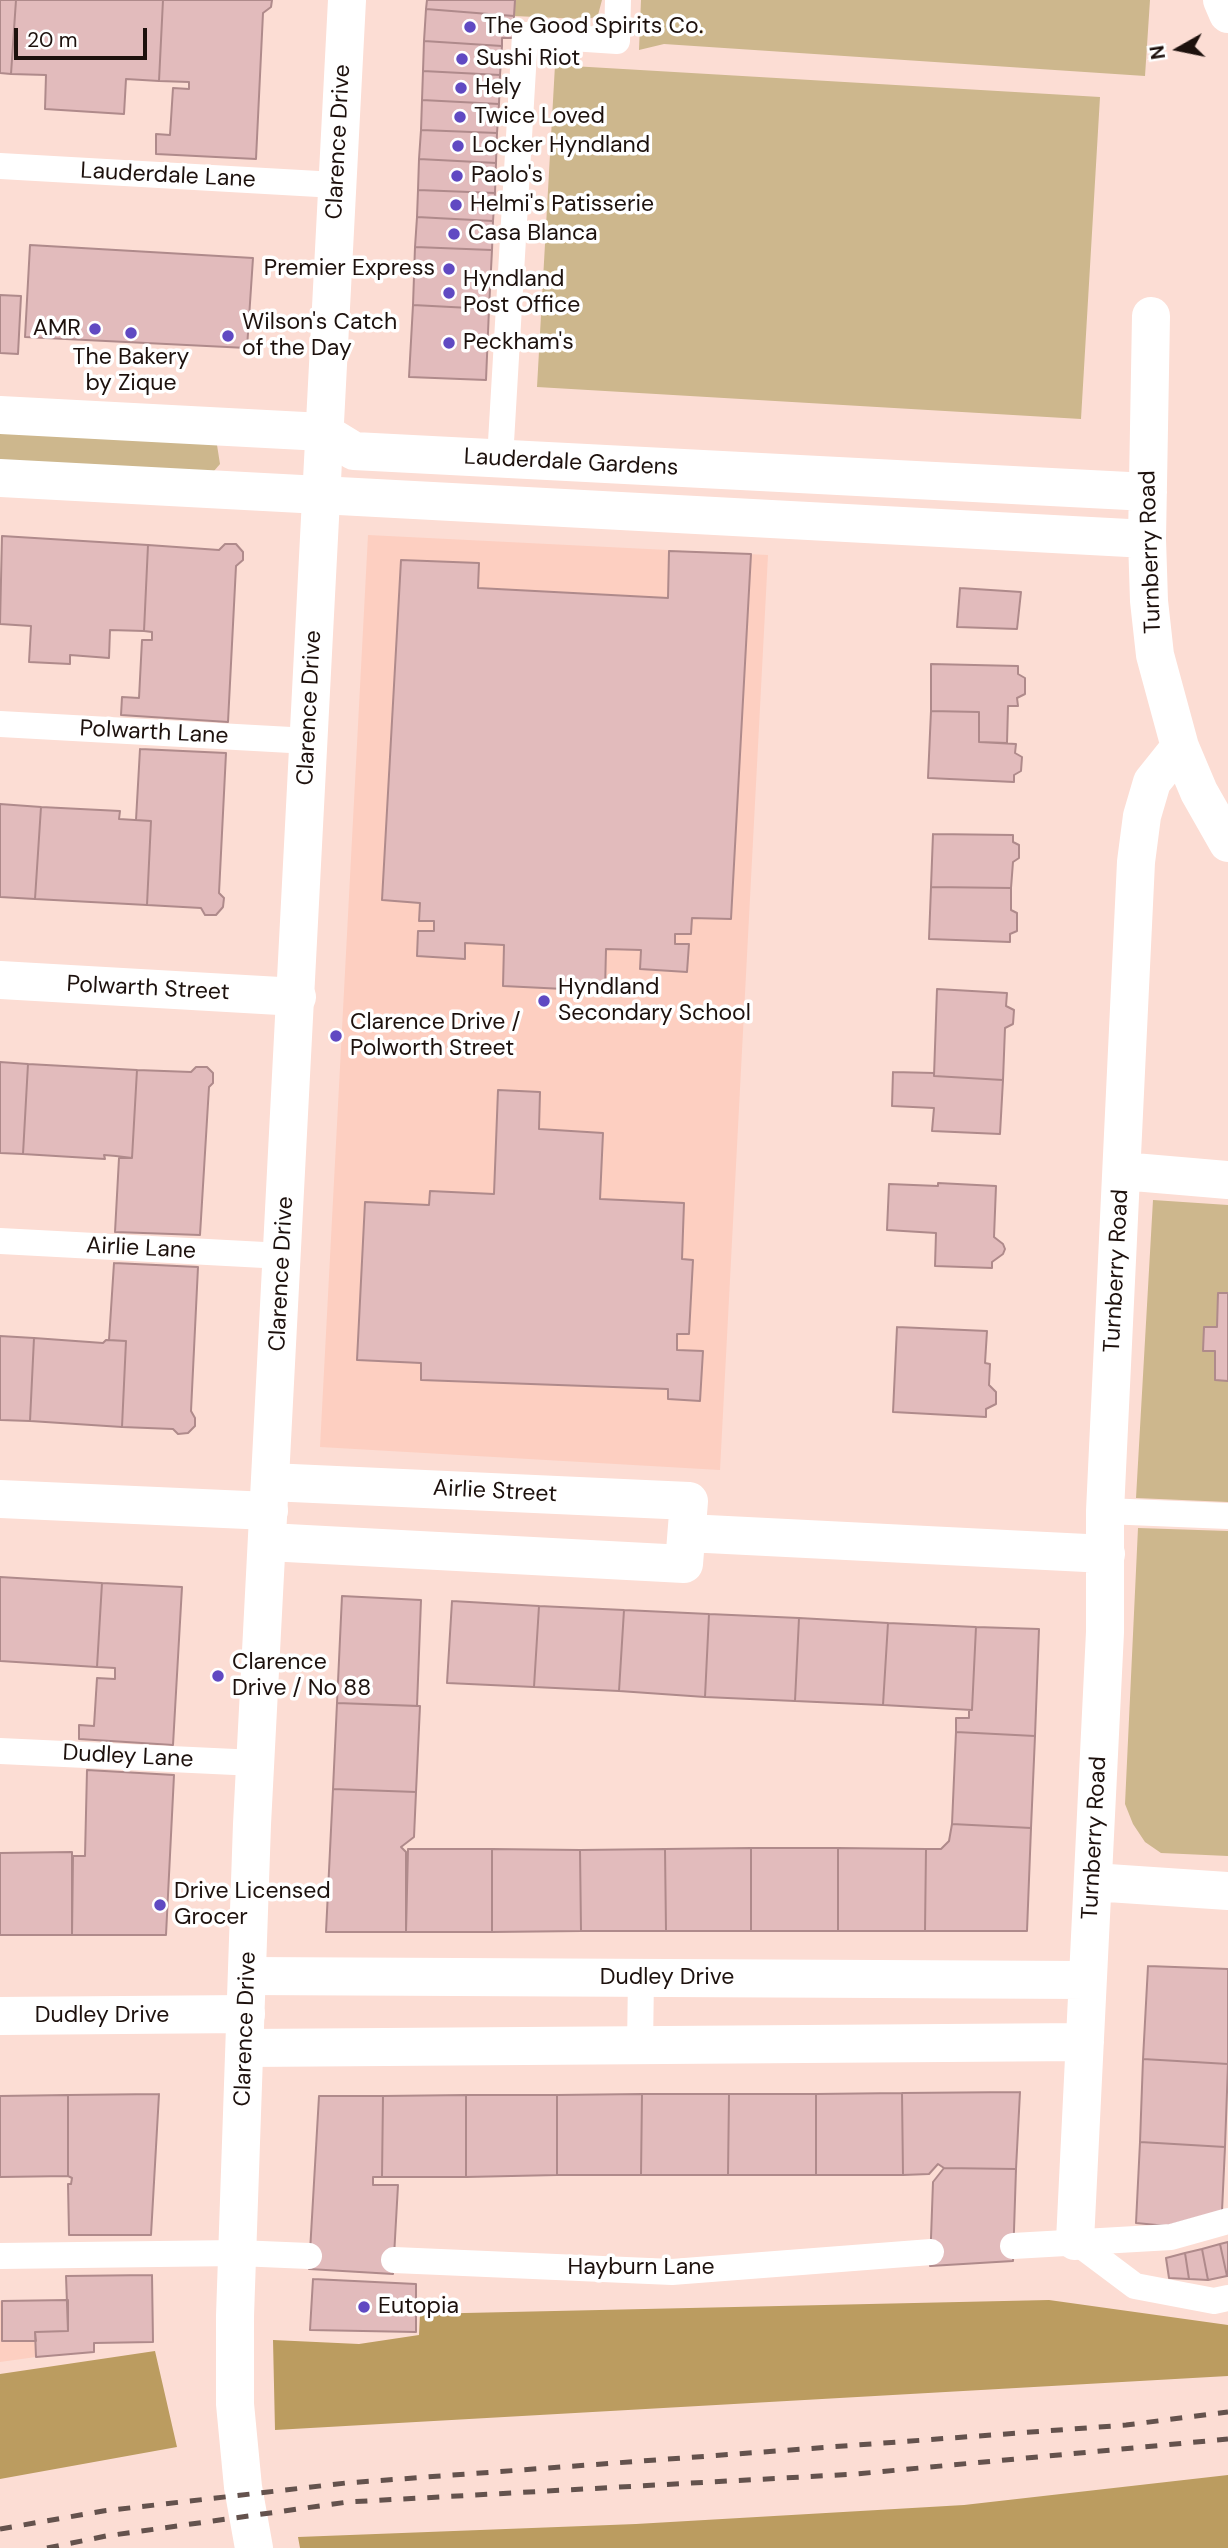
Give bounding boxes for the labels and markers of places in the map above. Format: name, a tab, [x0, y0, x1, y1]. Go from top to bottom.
place label: The Good Spirits Co.	[484, 13, 703, 41]
marker: The Good Spirits Co.	[462, 19, 478, 35]
place label: Sushi Riot	[476, 45, 580, 73]
marker: Sushi Riot	[454, 51, 470, 67]
place label: Hely	[475, 74, 522, 102]
marker: Hely	[453, 80, 469, 96]
place label: Twice Loved	[474, 103, 605, 131]
marker: Twice Loved	[452, 109, 468, 125]
place label: Locker Hyndland	[472, 132, 650, 160]
marker: Locker Hyndland	[450, 138, 466, 154]
place label: Paolo's	[471, 162, 543, 190]
marker: Paolo's	[449, 168, 465, 184]
place label: Helmi's Patisserie	[470, 191, 654, 219]
marker: Helmi's Patisserie	[448, 197, 464, 213]
place label: Casa Blanca	[468, 220, 598, 248]
marker: Casa Blanca	[446, 226, 462, 242]
place label: Premier Express	[264, 255, 435, 283]
marker: Premier Express	[441, 261, 457, 277]
place label: Hyndland Post Office	[463, 266, 580, 320]
marker: Hyndland Post Office	[441, 285, 457, 301]
place label: Wilson's Catch of the Day	[242, 309, 397, 363]
place label: AMR	[33, 315, 81, 343]
marker: AMR	[87, 321, 103, 337]
marker: The Bakery by Zique	[123, 325, 139, 341]
marker: Wilson's Catch of the Day	[220, 328, 236, 344]
place label: Peckham's	[463, 329, 574, 357]
marker: Peckham's	[441, 335, 457, 351]
place label: The Bakery by Zique	[73, 344, 189, 398]
place label: Hyndland Secondary School	[558, 974, 751, 1028]
marker: Hyndland Secondary School	[536, 993, 552, 1009]
place label: Clarence Drive / Polworth Street	[350, 1009, 520, 1063]
marker: Clarence Drive / Polworth Street	[328, 1028, 344, 1044]
place label: Clarence Drive / No 88	[232, 1649, 371, 1703]
marker: Clarence Drive / No 88	[210, 1668, 226, 1684]
place label: Drive Licensed Grocer	[174, 1878, 331, 1932]
marker: Drive Licensed Grocer	[152, 1897, 168, 1913]
place label: Eutopia	[378, 2293, 459, 2321]
marker: Eutopia	[356, 2299, 372, 2315]

